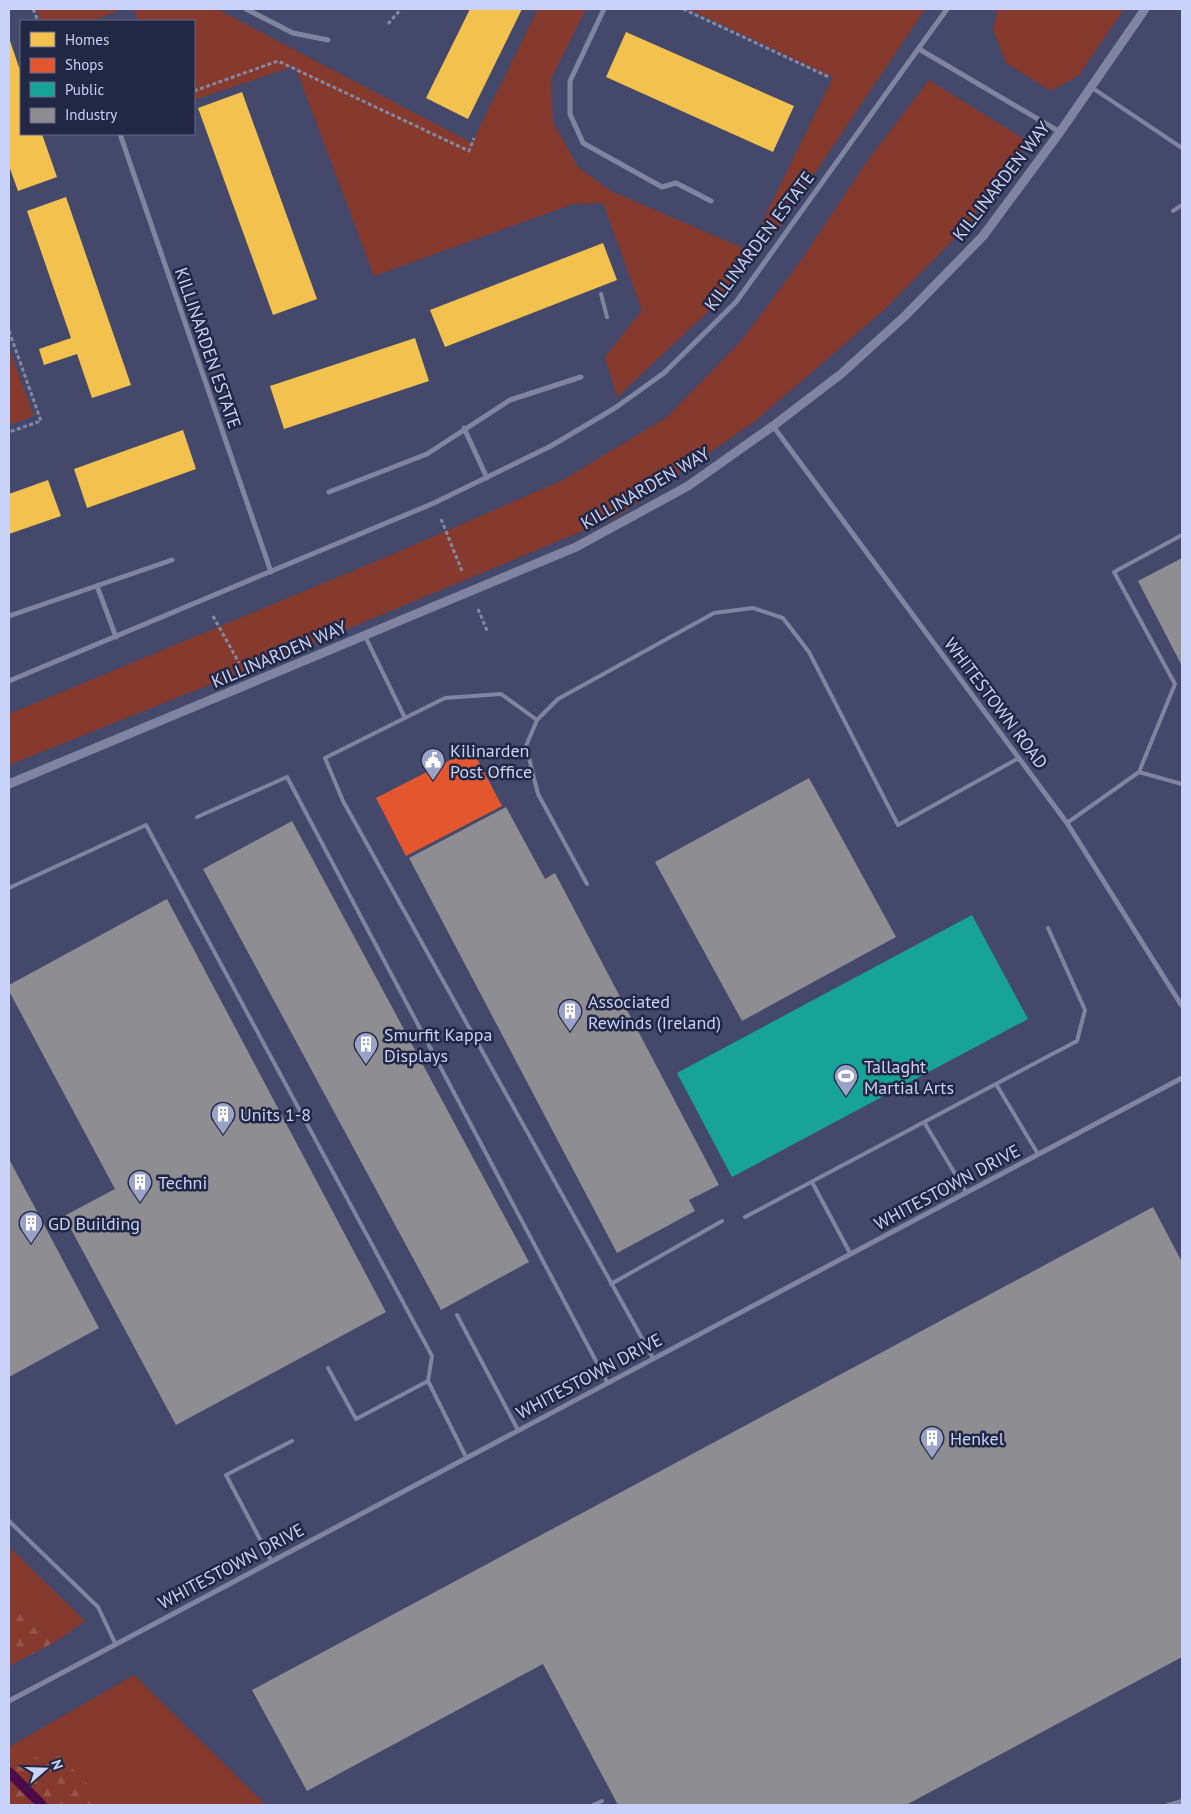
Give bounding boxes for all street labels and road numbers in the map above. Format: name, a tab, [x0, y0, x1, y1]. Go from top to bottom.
street label: KILLINARDEN WAY	[947, 117, 1055, 245]
street label: KILLINARDEN ESTATE	[699, 167, 819, 315]
street label: KILLINARDEN ESTATE	[170, 264, 246, 432]
street label: KILLINARDEN WAY	[576, 442, 714, 534]
street label: KILLINARDEN WAY	[208, 615, 350, 693]
street label: WHITESTOWN ROAD	[939, 633, 1053, 773]
street label: WHITESTOWN DRIVE	[870, 1139, 1024, 1235]
street label: WHITESTOWN DRIVE	[512, 1328, 666, 1424]
street label: WHITESTOWN DRIVE	[154, 1518, 308, 1614]

